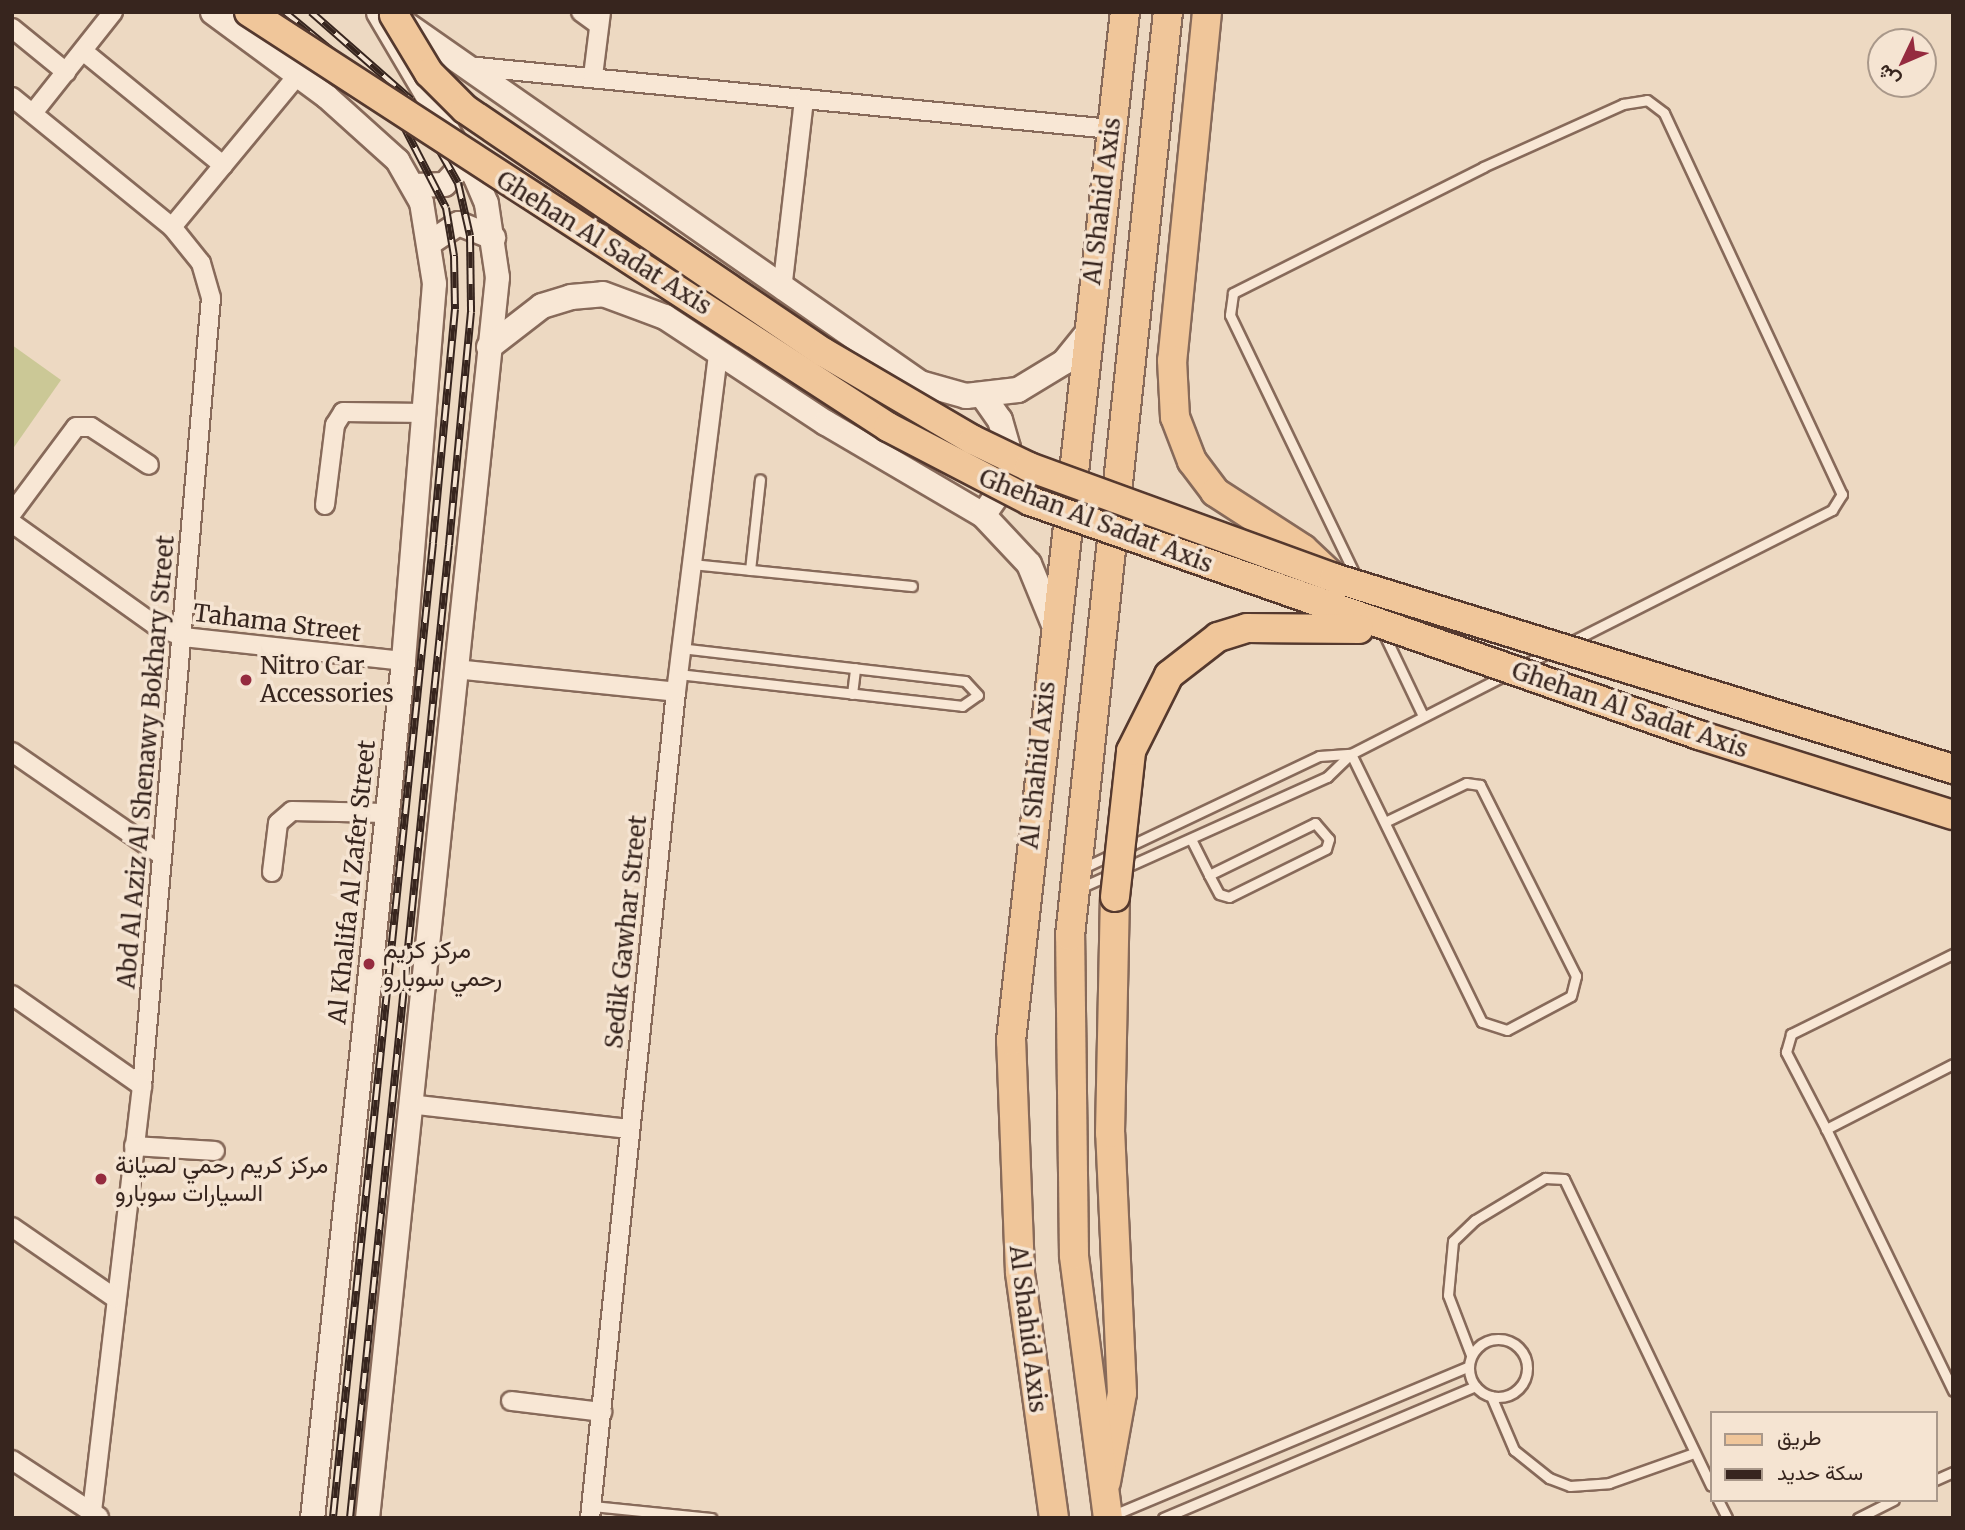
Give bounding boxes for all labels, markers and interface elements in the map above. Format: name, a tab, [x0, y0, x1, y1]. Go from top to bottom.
north arrow	[1867, 28, 1937, 98]
text: ش	[1872, 60, 1905, 93]
street label: Al Shahid Axis	[1077, 116, 1127, 286]
street label: Ghehan Al Sadat Axis	[491, 165, 717, 321]
street label: Ghehan Al Sadat Axis	[975, 463, 1217, 579]
street label: Abd Al Aziz Al Shenawy Bokhary Street	[112, 534, 180, 990]
street label: Tahama Street	[191, 598, 363, 648]
place label: Nitro Car Accessories	[260, 652, 394, 708]
street label: Ghehan Al Sadat Axis	[1508, 656, 1752, 764]
marker: Nitro Car Accessories	[238, 672, 254, 688]
street label: Al Shahid Axis	[1015, 680, 1061, 850]
street label: Al Khalifa Al Zafer Street	[323, 739, 381, 1025]
street label: Sedik Gawhar Street	[599, 814, 653, 1050]
place label: مركز كريم رحمي سوبارو	[383, 936, 502, 992]
marker: مركز كريم رحمي سوبارو	[361, 956, 377, 972]
place label: مركز كريم رحمي لصيانة السيارات سوبارو	[115, 1151, 328, 1207]
marker: مركز كريم رحمي لصيانة السيارات سوبارو	[93, 1171, 109, 1187]
street label: Al Shahid Axis	[1003, 1244, 1053, 1414]
legend	[1710, 1411, 1937, 1502]
text: طريق	[1777, 1424, 1822, 1451]
text: سكة حديد	[1777, 1459, 1863, 1486]

